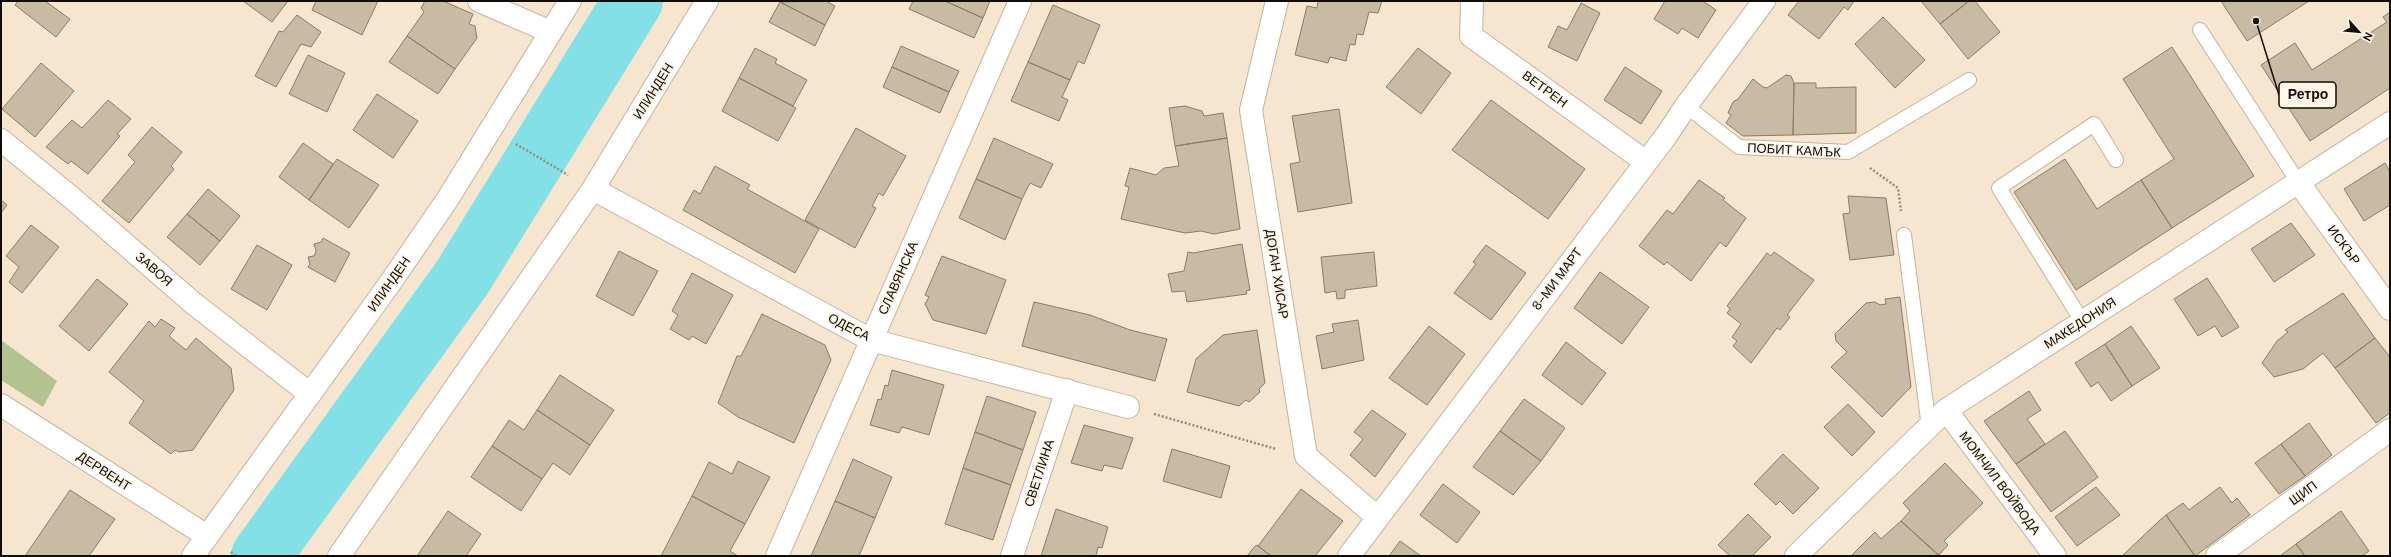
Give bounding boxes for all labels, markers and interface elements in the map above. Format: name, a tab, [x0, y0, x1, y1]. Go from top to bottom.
north arrow	[2339, 12, 2379, 52]
text: N	[2360, 30, 2376, 43]
street label: ИЛИНДЕН	[629, 60, 677, 122]
street label: ВЕТРЕН	[1519, 67, 1571, 111]
callout: Ретро	[2279, 82, 2336, 108]
text: Ретро	[2288, 85, 2328, 103]
street label: ПОБИТ КАМЪК	[1747, 139, 1842, 161]
street label: ИСКЪР	[2324, 222, 2364, 268]
street label: ДОГАН ХИСАР	[1261, 228, 1293, 320]
street label: СЛАВЯНСКА	[874, 238, 922, 317]
street label: 8-МИ МАРТ	[1528, 244, 1586, 314]
street label: ЗАВОЯ	[132, 248, 176, 290]
street label: ИЛИНДЕН	[364, 253, 414, 315]
street label: МАКЕДОНИЯ	[2041, 293, 2119, 353]
street label: ОДЕСА	[825, 309, 873, 345]
street label: МОМЧИЛ ВОЙВОДА	[1956, 428, 2045, 538]
street label: СВЕТЛИНА	[1020, 437, 1058, 509]
street label: ДЕРВЕНТ	[74, 447, 134, 495]
street label: ЩИП	[2286, 477, 2320, 509]

